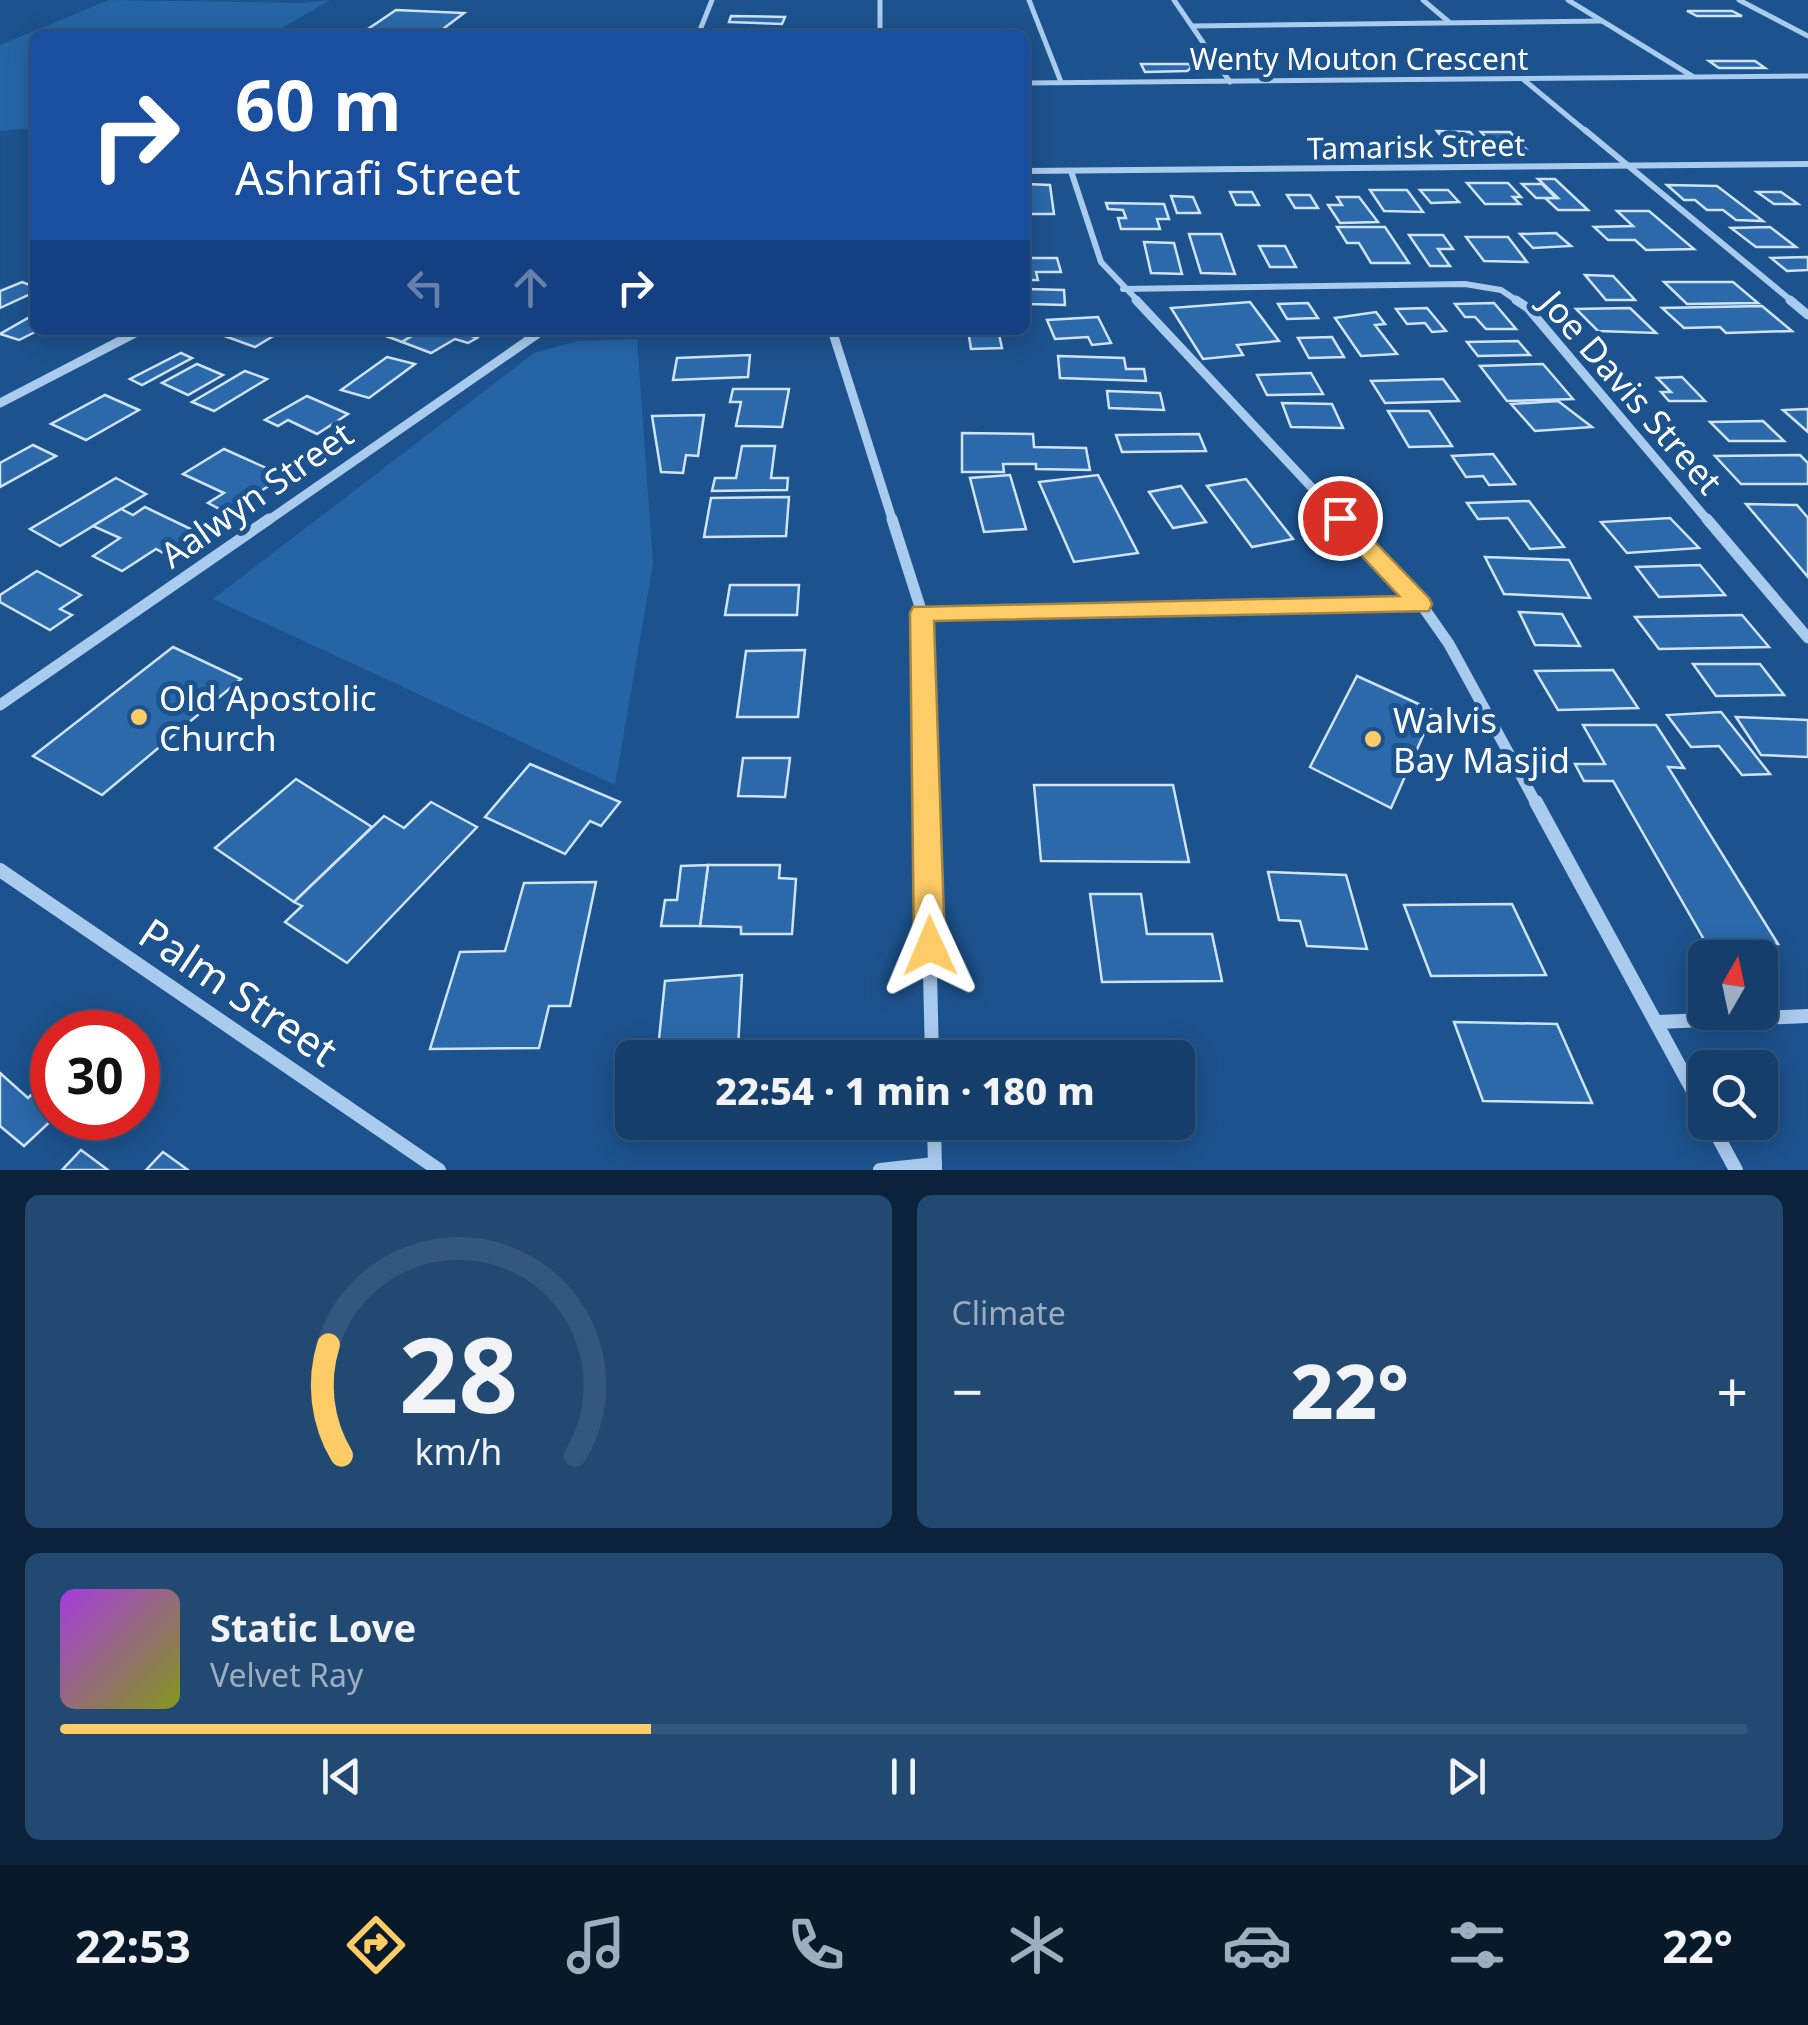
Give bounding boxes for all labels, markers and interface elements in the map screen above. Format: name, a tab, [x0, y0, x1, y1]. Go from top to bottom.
street label: Wenty Mouton Crescent	[1190, 38, 1528, 79]
text: 60 m	[235, 56, 402, 152]
icon: right	[70, 70, 200, 200]
street label: Tamarisk Street	[1307, 124, 1526, 168]
text: Ashrafi Street	[235, 147, 520, 208]
icon: left	[398, 260, 453, 315]
icon: ahead	[503, 260, 558, 315]
icon: right	[608, 260, 663, 315]
street label: Joe Davis Street	[1529, 278, 1733, 504]
street label: Aalwyn Street	[150, 410, 362, 578]
pin	[1298, 476, 1383, 561]
icon: arrive	[1313, 491, 1368, 546]
place label: Old Apostolic Church	[159, 674, 377, 761]
place label: Walvis Bay Masjid	[1393, 696, 1570, 783]
marker: Old Apostolic Church	[128, 706, 150, 728]
marker: Walvis Bay Masjid	[1362, 728, 1384, 750]
position arrow	[878, 894, 982, 998]
street label: Palm Street	[129, 904, 349, 1078]
north arrow	[1688, 940, 1778, 1030]
map controls	[1688, 940, 1778, 1140]
speed limit sign: 30	[30, 1010, 160, 1140]
button: search	[1688, 1050, 1778, 1140]
text: 22:54 · 1 min · 180 m	[715, 1064, 1095, 1116]
text: Climate	[952, 1291, 1066, 1334]
text: 28	[399, 1302, 518, 1443]
text: 22°	[1291, 1339, 1409, 1441]
text: −	[952, 1353, 983, 1428]
text: +	[1717, 1353, 1748, 1428]
text: km/h	[414, 1427, 502, 1475]
text: Static Love	[210, 1601, 416, 1653]
text: Velvet Ray	[210, 1653, 363, 1696]
icon: previous	[314, 1749, 369, 1804]
icon: pause	[876, 1749, 931, 1804]
icon: next	[1439, 1749, 1494, 1804]
icon: directions	[341, 1910, 411, 1980]
icon: music	[561, 1910, 631, 1980]
icon: phone	[781, 1910, 851, 1980]
icon: climate	[1002, 1910, 1072, 1980]
icon: car	[1222, 1910, 1292, 1980]
icon: filters	[1442, 1910, 1512, 1980]
text: 22:53	[75, 1915, 191, 1976]
text: 22°	[1662, 1915, 1733, 1976]

